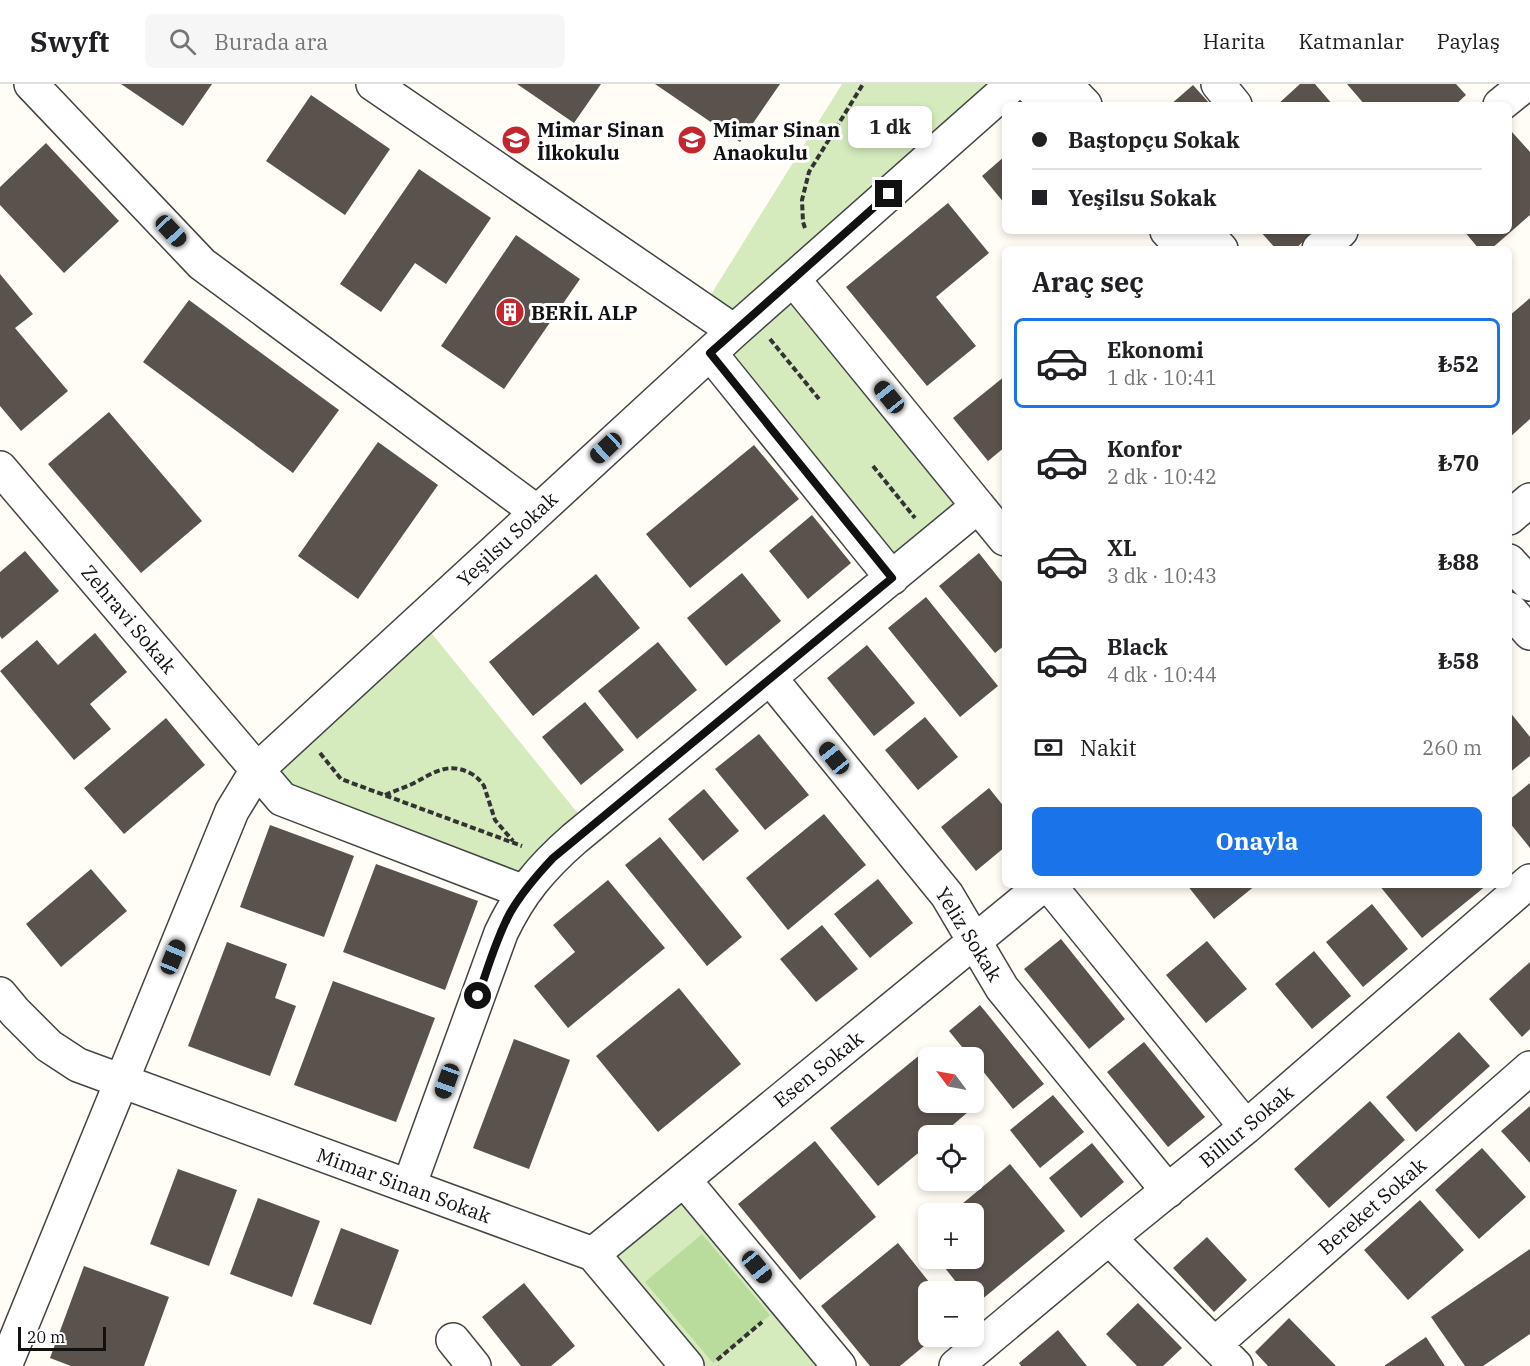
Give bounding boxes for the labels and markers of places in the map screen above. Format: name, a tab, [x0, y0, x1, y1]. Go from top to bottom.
place label: Mimar Sinan İlkokulu	[537, 116, 664, 166]
place label: Mimar Sinan Anaokulu	[713, 116, 840, 166]
school or university icon: Mimar Sinan İlkokulu	[500, 124, 532, 156]
school or university icon: Mimar Sinan Anaokulu	[676, 124, 708, 156]
building icon: BERİL ALP	[494, 296, 526, 328]
place label: BERİL ALP	[531, 299, 638, 326]

